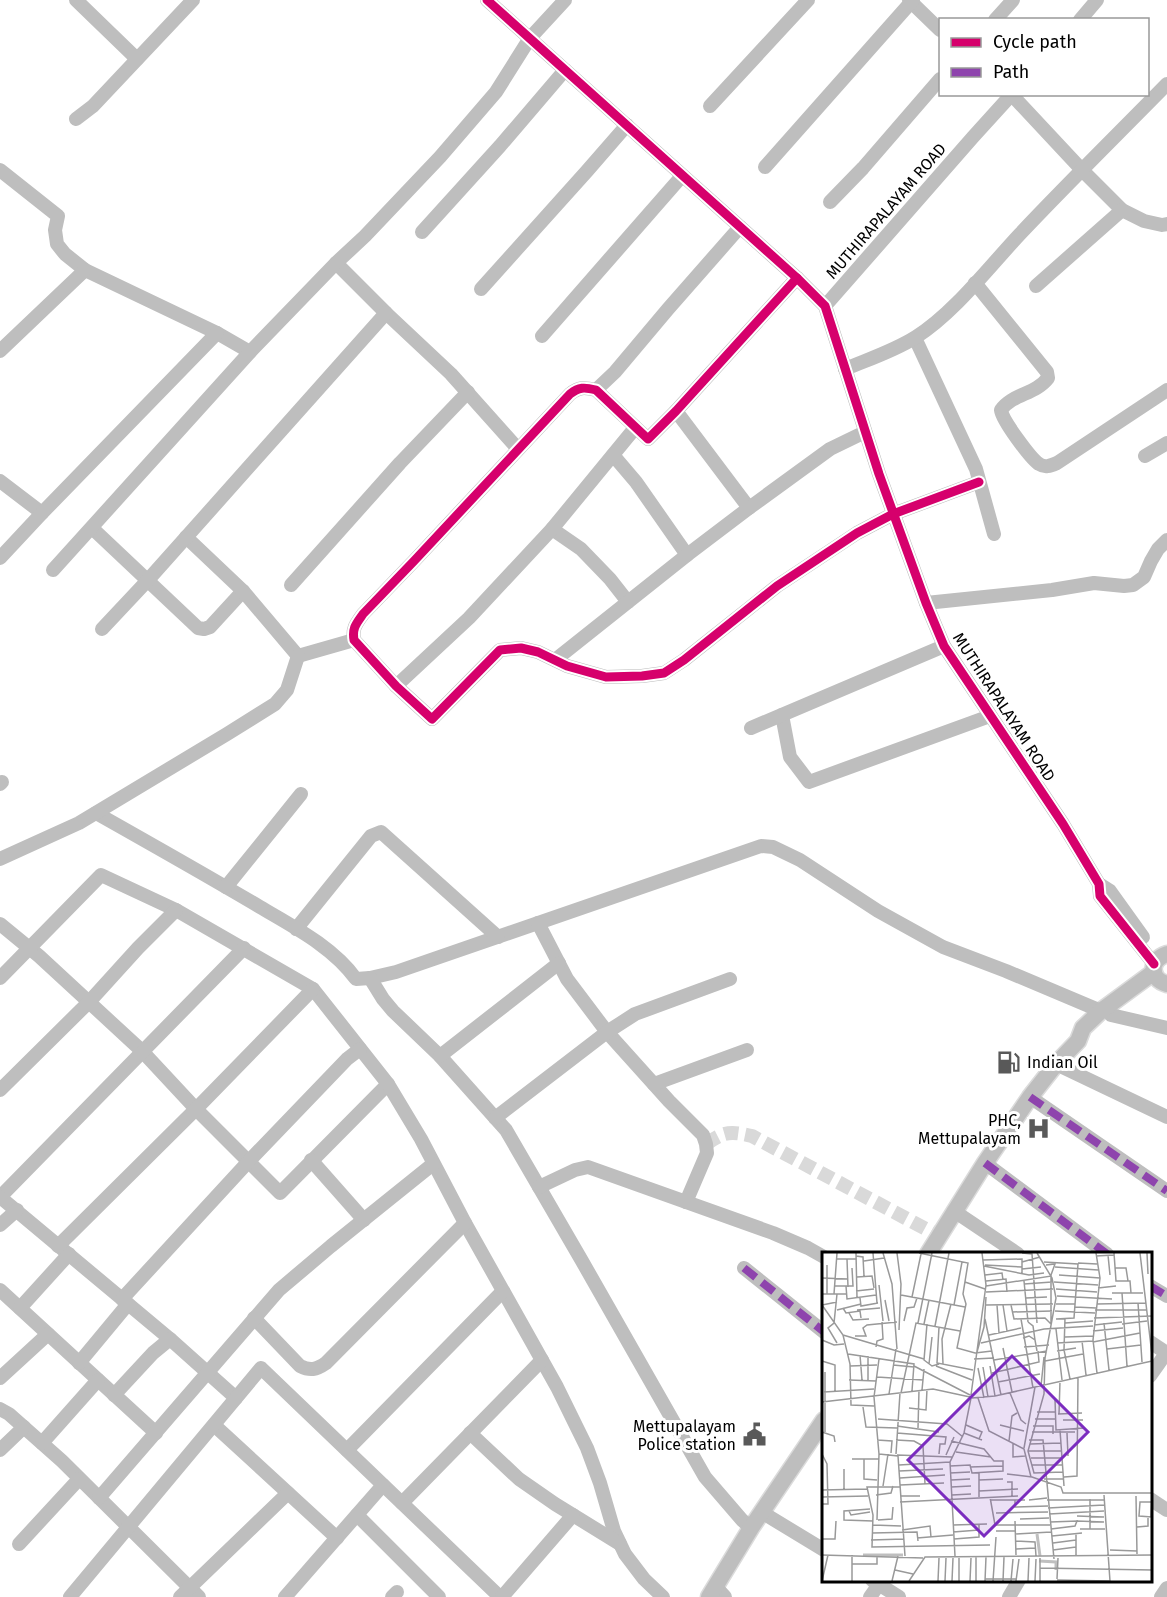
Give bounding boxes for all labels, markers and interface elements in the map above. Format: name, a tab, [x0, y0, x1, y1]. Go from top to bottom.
legend	[939, 18, 1149, 96]
text: Cycle path	[993, 31, 1077, 53]
text: Path	[993, 61, 1029, 83]
street label: MUTHIRAPALAYAM ROAD	[822, 139, 950, 283]
street label: MUTHIRAPALAYAM ROAD	[949, 629, 1059, 785]
fuel station icon: Indian Oil	[996, 1049, 1022, 1075]
place label: Indian Oil	[1027, 1053, 1098, 1072]
place label: PHC, Mettupalayam	[918, 1111, 1021, 1148]
hospital icon: PHC, Mettupalayam	[1026, 1116, 1052, 1142]
inset map	[822, 1252, 1152, 1582]
place label: Mettupalayam Police station	[633, 1417, 736, 1454]
public building icon: Mettupalayam Police station	[741, 1422, 767, 1448]

